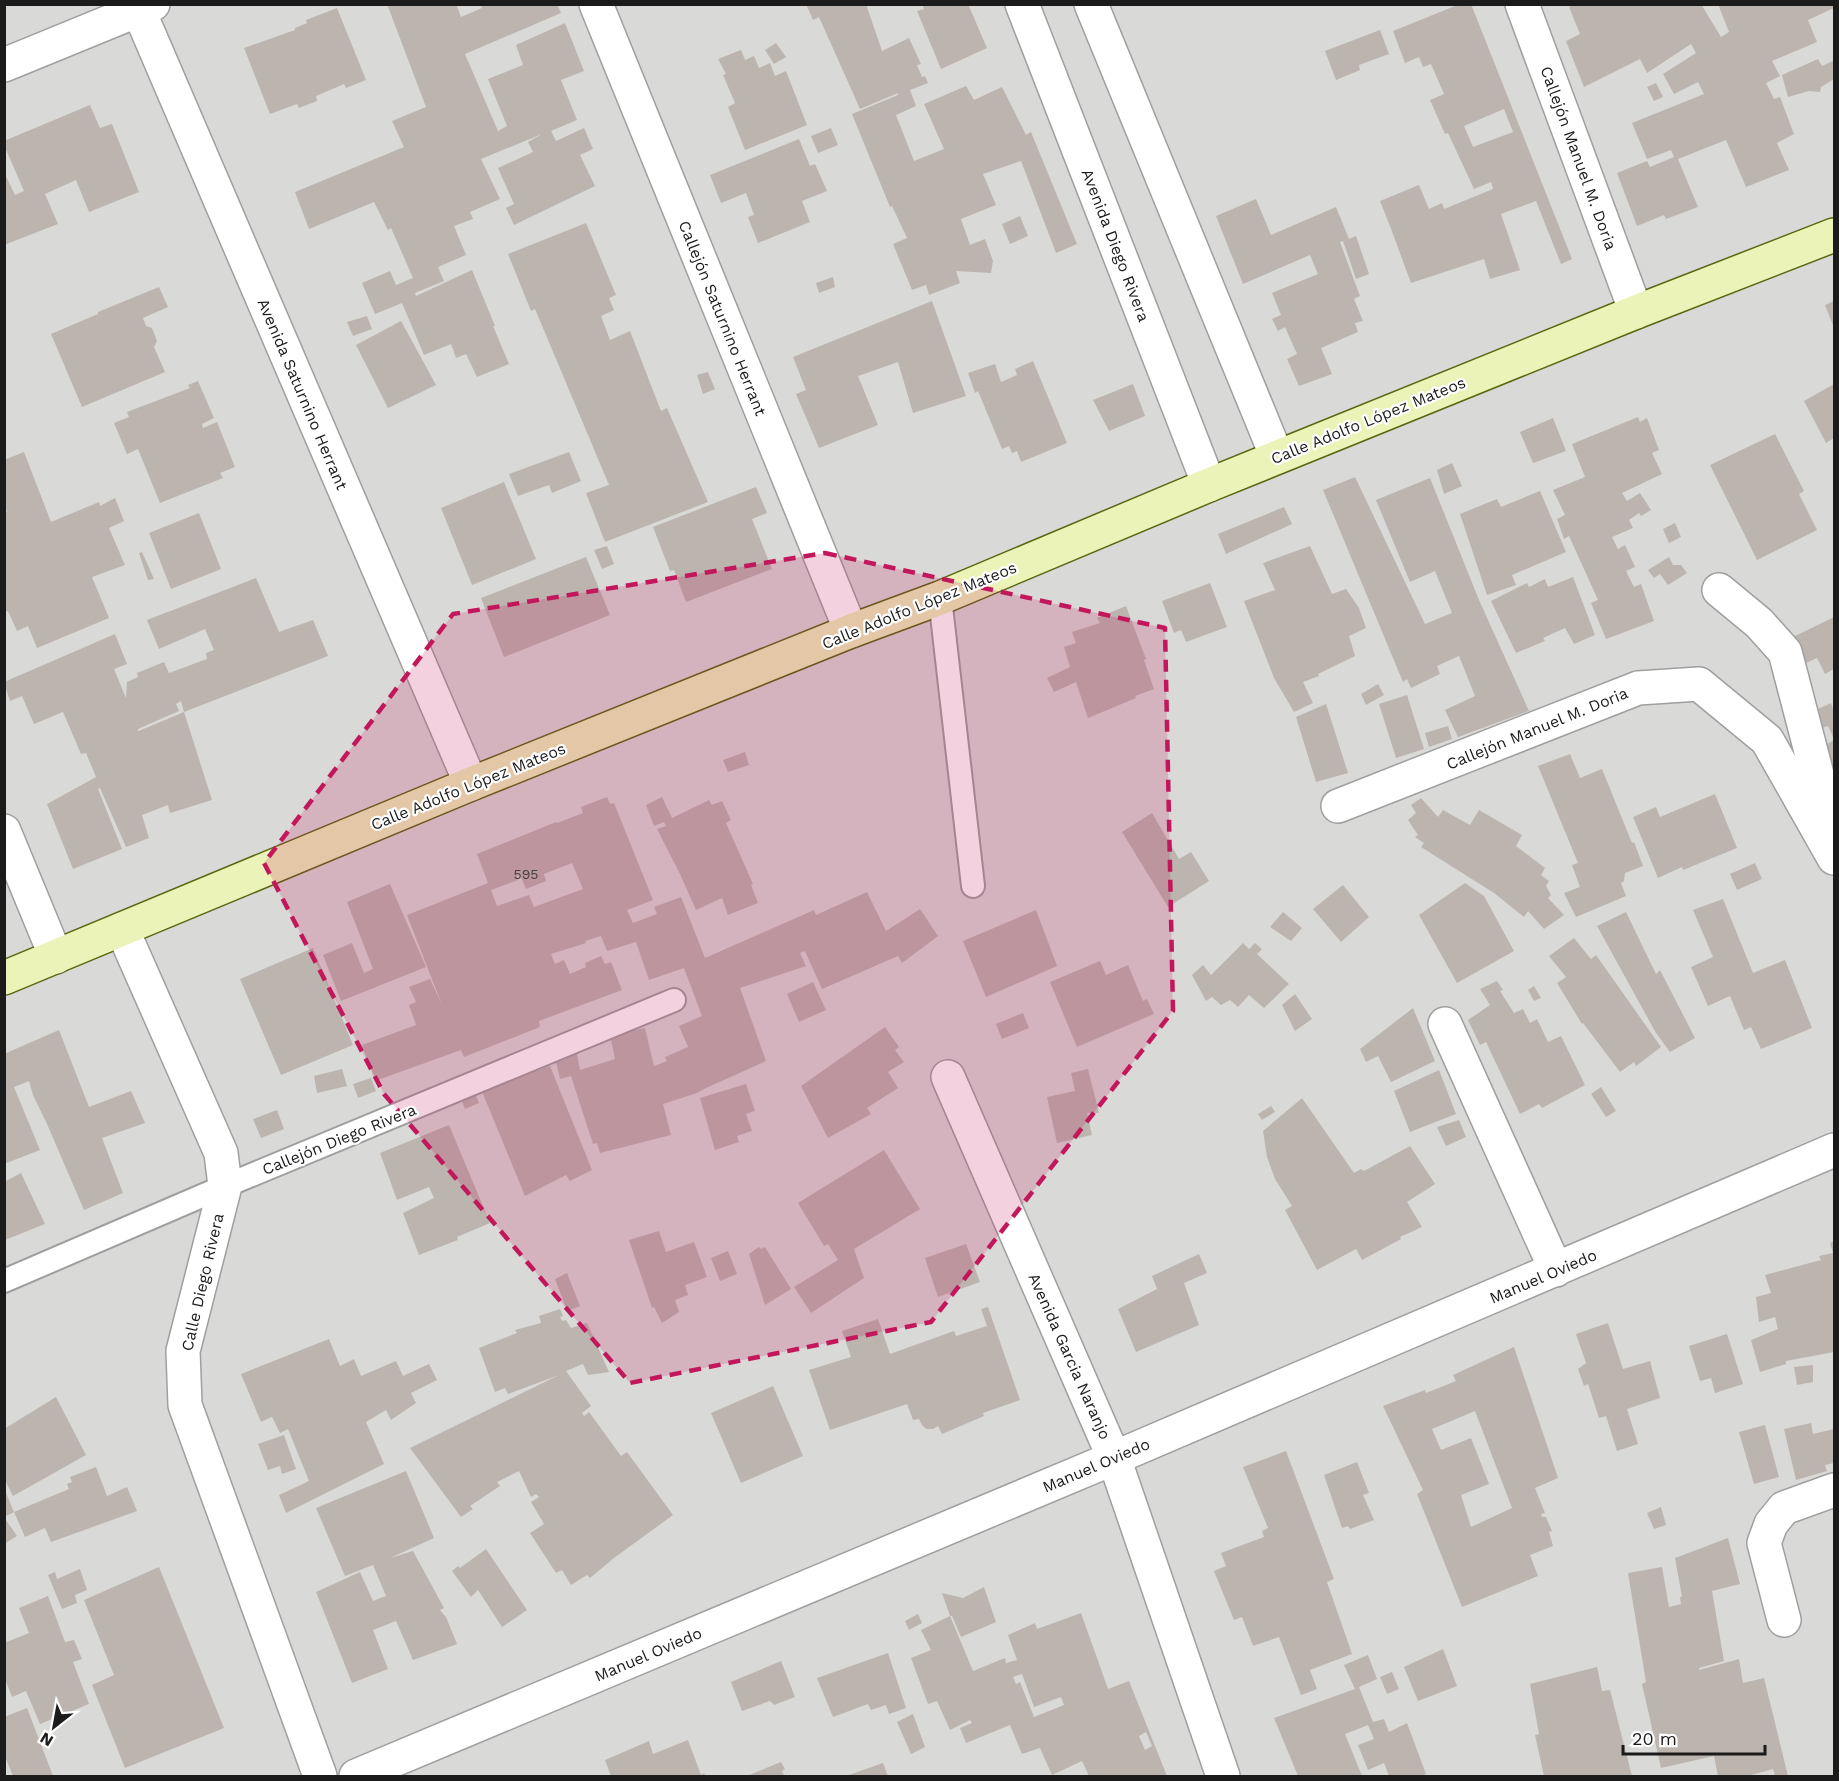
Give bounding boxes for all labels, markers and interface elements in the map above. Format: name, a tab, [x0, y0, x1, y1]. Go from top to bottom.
street label: Callejón Manuel M. Doria	[1536, 64, 1621, 253]
street label: Avenida Diego Rivera	[1078, 166, 1153, 324]
street label: Callejón Saturnino Herrant	[675, 218, 771, 419]
street label: Avenida Saturnino Herrant	[254, 296, 352, 493]
street label: Calle Adolfo López Mateos	[1268, 373, 1468, 468]
street label: Calle Adolfo López Mateos	[819, 558, 1019, 653]
street label: Callejón Manuel M. Doria	[1444, 683, 1631, 774]
street label: Calle Adolfo López Mateos	[368, 739, 568, 834]
house number: 595	[514, 866, 538, 882]
street label: Callejón Diego Rivera	[259, 1100, 419, 1179]
street label: Calle Diego Rivera	[177, 1211, 228, 1353]
street label: Manuel Oviedo	[1487, 1245, 1600, 1308]
street label: Avenida Garcia Naranjo	[1024, 1270, 1115, 1442]
street label: Manuel Oviedo	[1040, 1434, 1153, 1497]
street label: Manuel Oviedo	[592, 1623, 705, 1686]
north arrow	[24, 1697, 84, 1757]
scale bar	[1623, 1718, 1766, 1756]
text: N	[37, 1728, 57, 1751]
text: 20 m	[1632, 1728, 1677, 1749]

